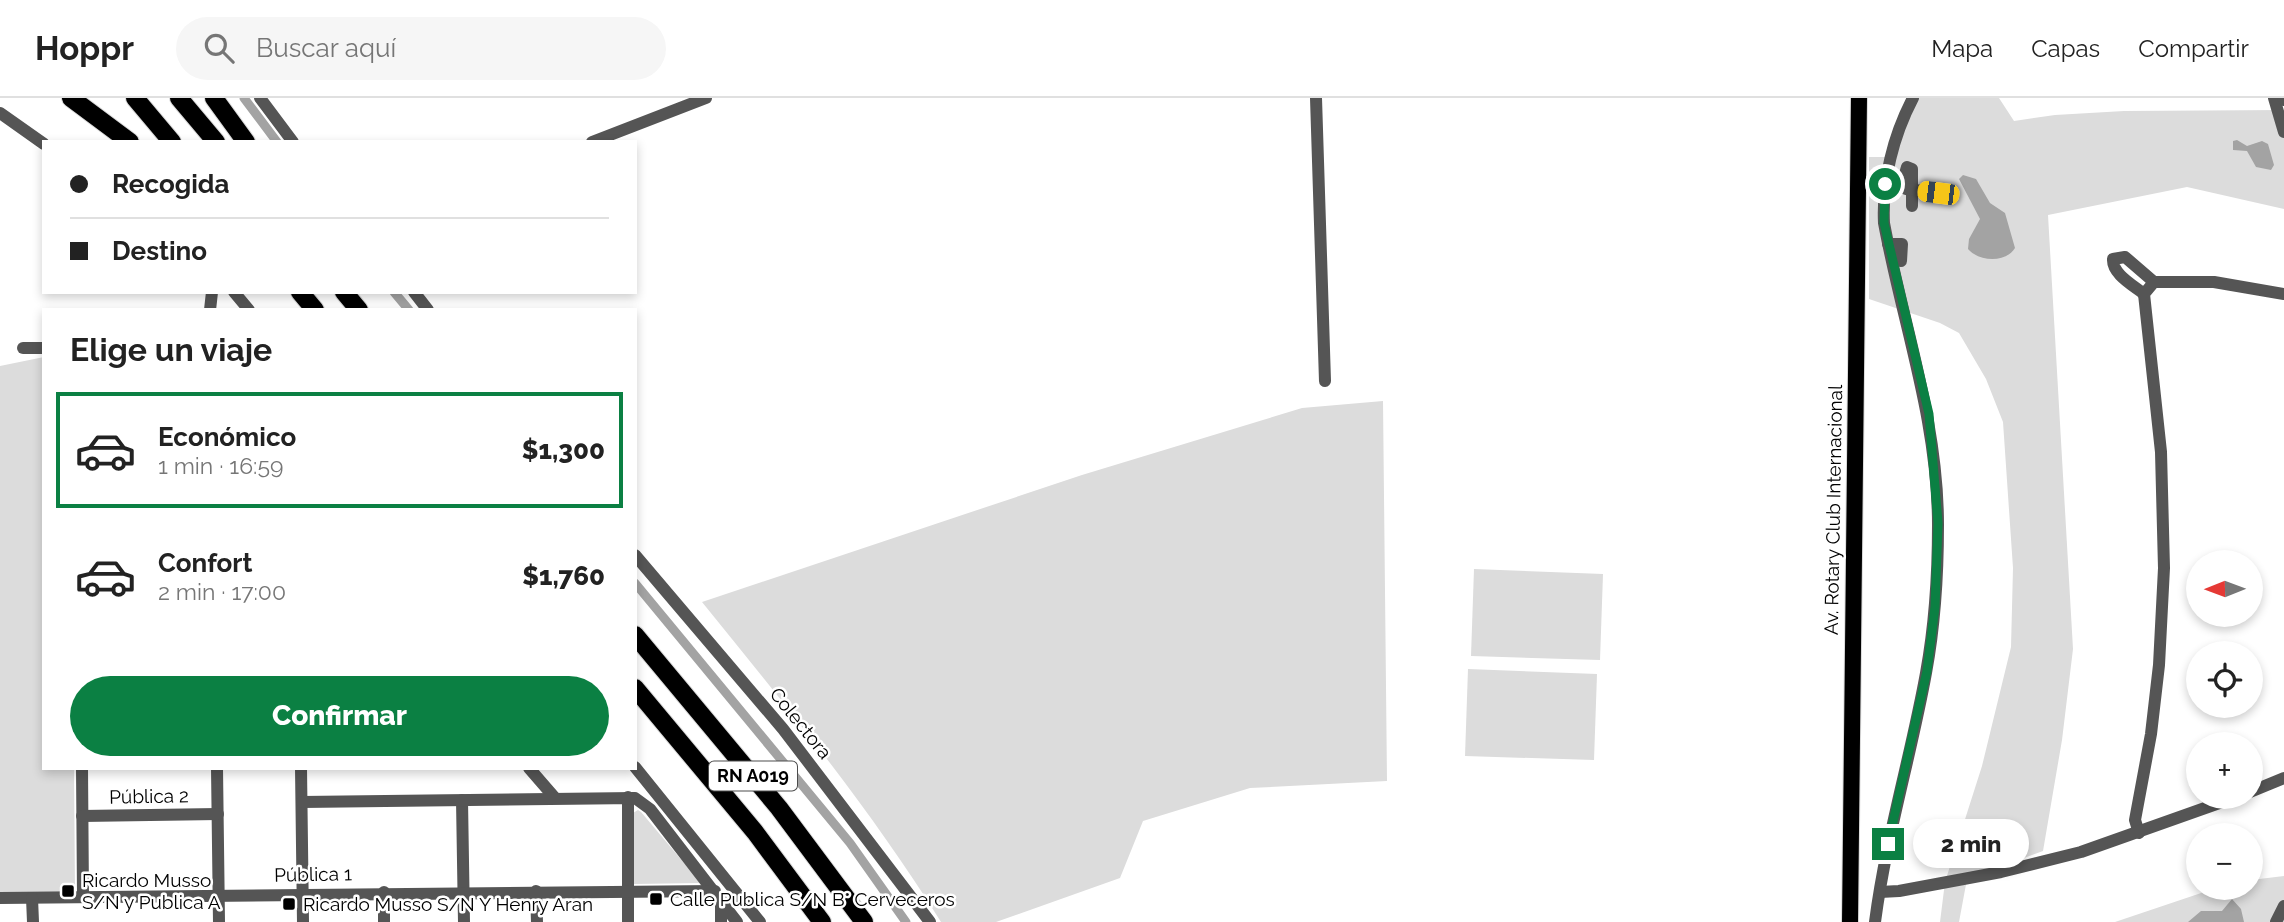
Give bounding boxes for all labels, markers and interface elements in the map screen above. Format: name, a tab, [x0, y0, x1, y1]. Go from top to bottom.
search box	[176, 17, 666, 80]
text: Hoppr	[35, 29, 134, 68]
icon: search	[200, 29, 238, 67]
text: Buscar aquí	[256, 33, 396, 63]
text: Mapa	[1931, 34, 1993, 63]
text: Capas	[2031, 34, 2100, 63]
text: Compartir	[2138, 34, 2249, 63]
route start	[1869, 168, 1901, 200]
text: Recogida	[112, 169, 230, 199]
car	[1916, 180, 1961, 206]
text: Destino	[112, 236, 207, 266]
text: Elige un viaje	[70, 331, 272, 368]
street label: Av. Rotary Club Internacional	[1820, 384, 1846, 635]
icon: car	[74, 419, 137, 482]
text: Económico	[158, 422, 296, 452]
text: $1,300	[522, 435, 605, 465]
text: 1 min · 16:59	[158, 452, 283, 479]
icon: car	[74, 545, 137, 608]
text: Confort	[158, 548, 252, 578]
north arrow	[2186, 550, 2263, 626]
map controls	[2186, 550, 2263, 900]
text: $1,760	[522, 561, 605, 591]
text: 2 min · 17:00	[158, 578, 286, 605]
button: locate	[2186, 641, 2263, 718]
button: Confirmar	[70, 676, 609, 756]
street label: Colectora	[766, 683, 836, 763]
button: +	[2186, 732, 2263, 809]
road number: RN A019	[709, 762, 797, 790]
street label: Pública 2	[109, 784, 189, 808]
callout: 2 min	[1912, 820, 2028, 868]
button: −	[2186, 823, 2263, 900]
route end	[1872, 828, 1904, 860]
text: 2 min	[1941, 830, 2001, 857]
street label: Pública 1	[274, 862, 352, 886]
place label: Ricardo Musso S/N y Publica A	[82, 869, 221, 913]
marker: Ricardo Musso S/N y Publica A	[60, 883, 76, 899]
place label: Calle Publica S/N B° Cerveceros	[670, 888, 955, 910]
marker: Calle Publica S/N B° Cerveceros	[648, 891, 664, 907]
place label: Ricardo Musso S/N Y Henry Aran	[303, 893, 593, 915]
marker: Ricardo Musso S/N Y Henry Aran	[281, 896, 297, 912]

